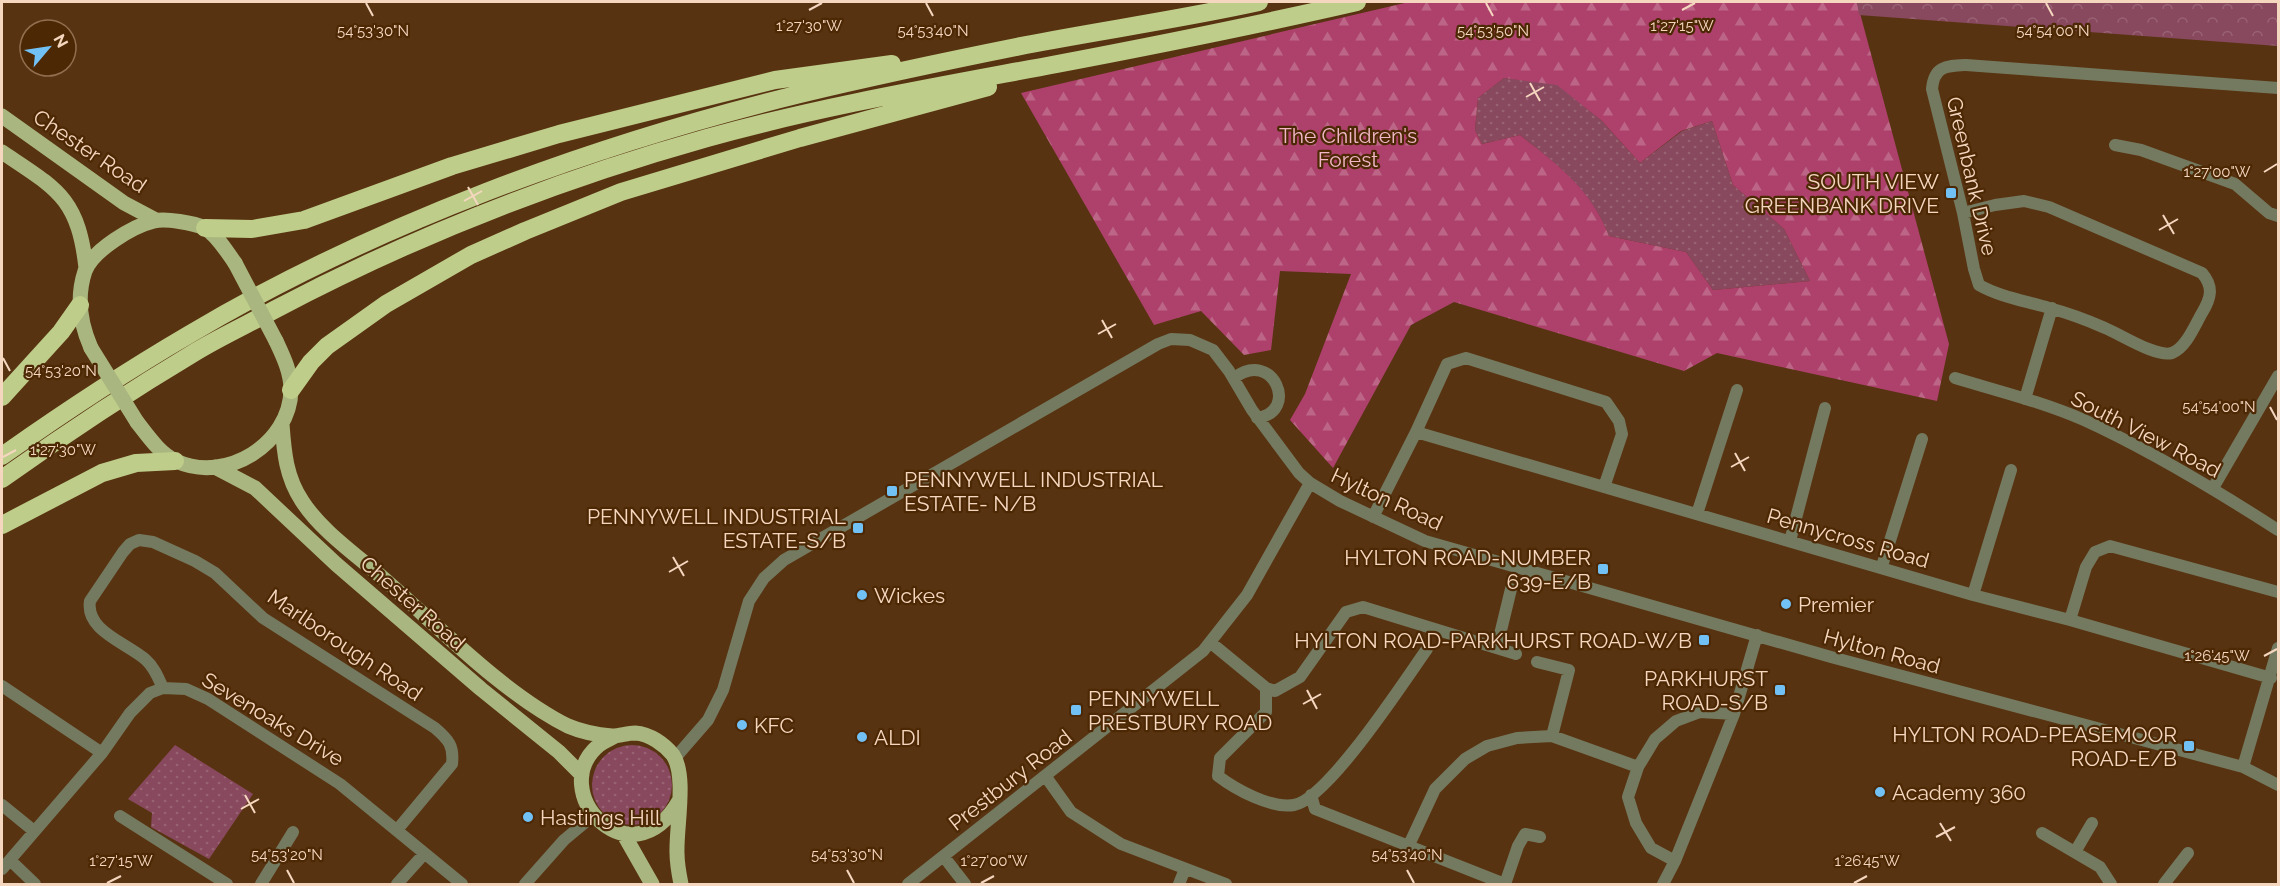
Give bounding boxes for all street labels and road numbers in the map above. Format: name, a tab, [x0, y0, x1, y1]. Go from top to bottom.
street label: Greenbank Drive	[1942, 94, 2002, 258]
street label: Chester Road	[29, 104, 151, 198]
street label: South View Road	[2067, 385, 2225, 483]
street label: Hylton Road	[1327, 462, 1447, 536]
street label: Pennycross Road	[1764, 503, 1932, 573]
street label: Chester Road	[355, 551, 471, 655]
street label: Marlborough Road	[263, 584, 427, 706]
street label: Hylton Road	[1821, 623, 1943, 679]
street label: Sevenoaks Drive	[198, 667, 348, 771]
street label: Prestbury Road	[944, 724, 1076, 836]

